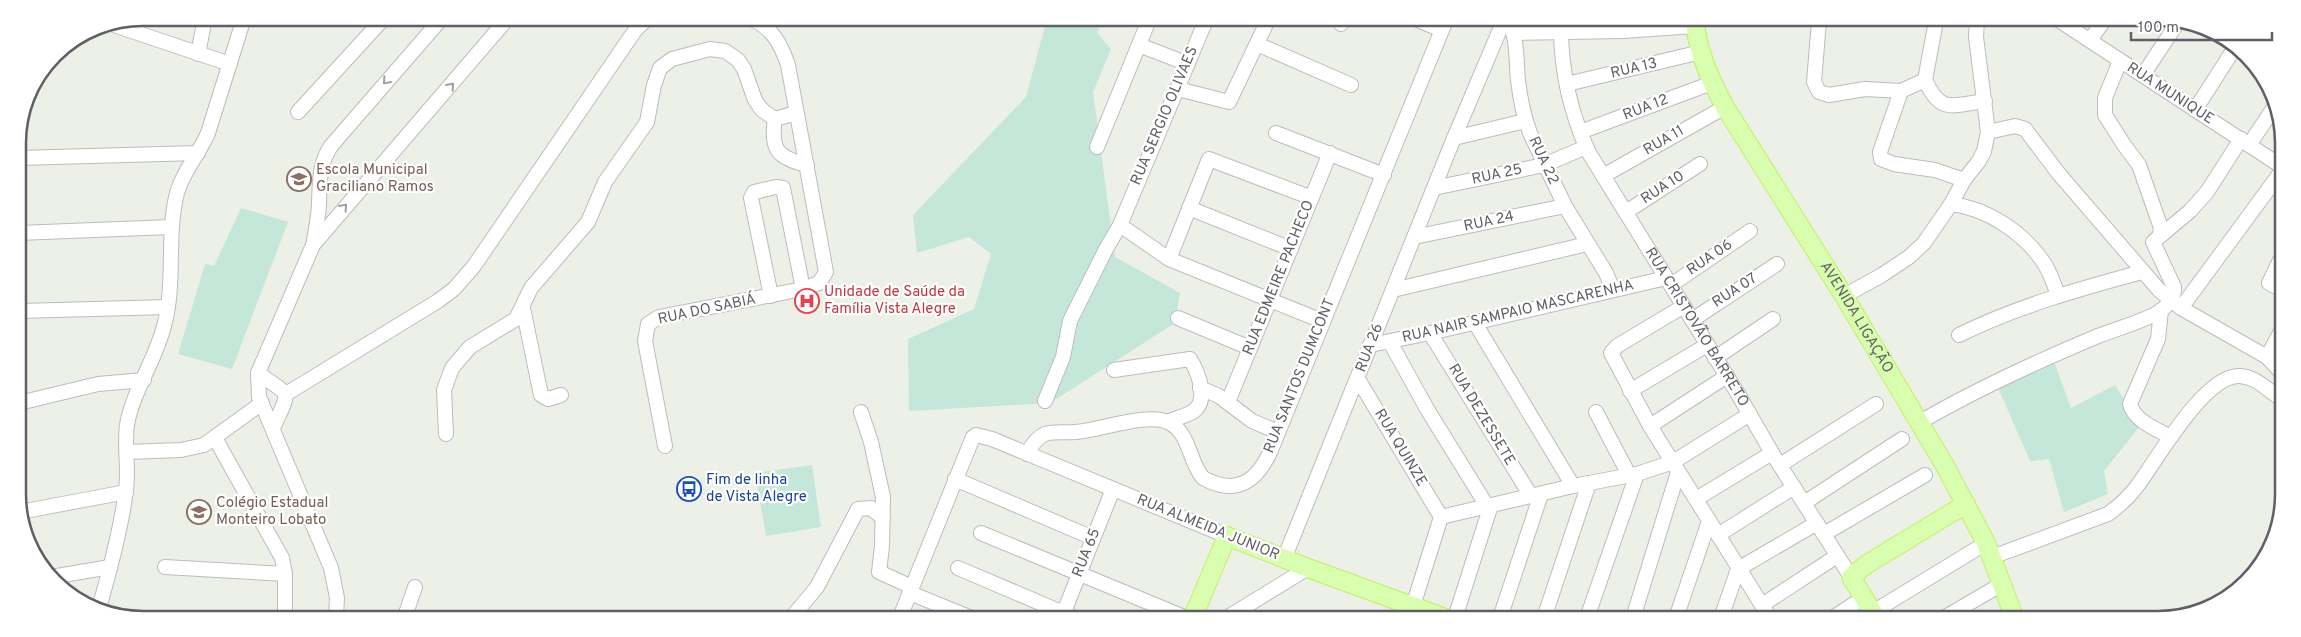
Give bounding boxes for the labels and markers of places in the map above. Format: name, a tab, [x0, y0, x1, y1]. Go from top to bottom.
place label: Escola Municipal Graciliano Ramos	[316, 161, 434, 197]
school or university icon: Escola Municipal Graciliano Ramos	[286, 166, 312, 192]
place label: Unidade de Saúde da Família Vista Alegre	[824, 283, 965, 319]
hospital icon: Unidade de Saúde da Família Vista Alegre	[794, 288, 820, 314]
place label: Fim de linha de Vista Alegre	[706, 471, 807, 507]
bus stop icon: Fim de linha de Vista Alegre	[676, 476, 702, 502]
place label: Colégio Estadual Monteiro Lobato	[216, 494, 328, 530]
school or university icon: Colégio Estadual Monteiro Lobato	[186, 499, 212, 525]

